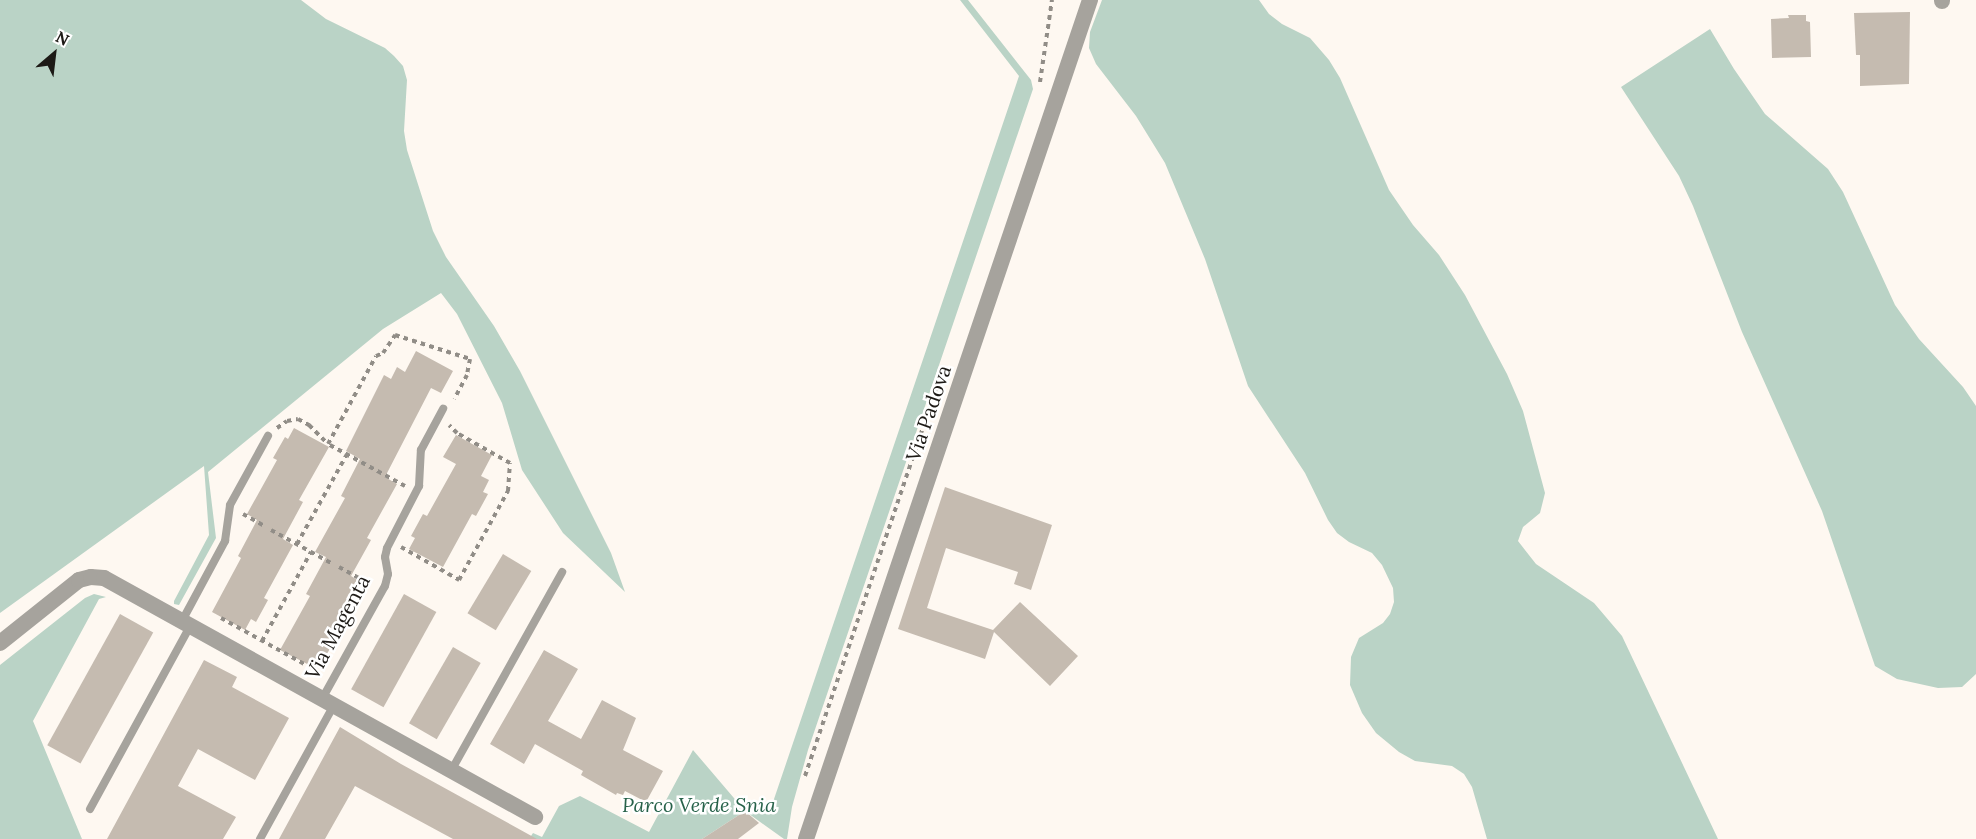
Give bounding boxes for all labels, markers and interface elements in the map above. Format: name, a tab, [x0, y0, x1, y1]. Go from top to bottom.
north arrow	[24, 24, 84, 84]
text: N	[52, 26, 73, 50]
street label: Via Padova	[900, 362, 956, 464]
street label: Via Magenta	[300, 571, 374, 683]
park label: Parco Verde Snia	[622, 792, 776, 816]

